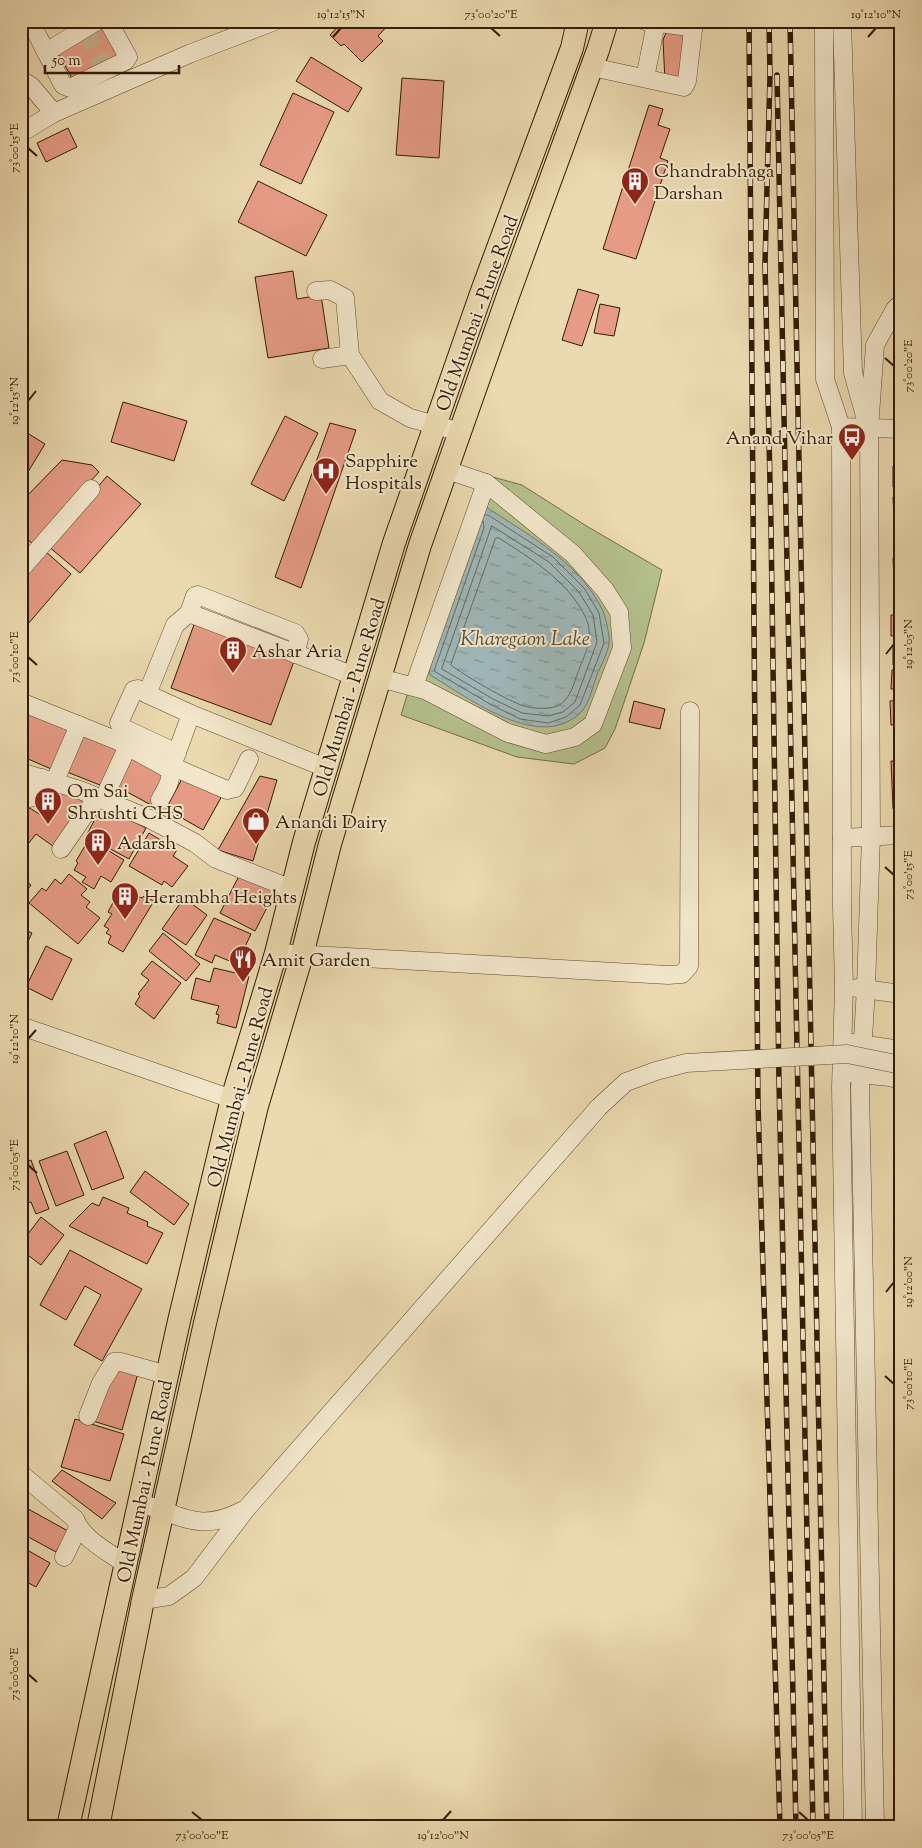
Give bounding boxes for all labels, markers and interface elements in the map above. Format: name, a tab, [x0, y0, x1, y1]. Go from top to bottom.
text: 19°12'15"N	[317, 6, 366, 24]
text: 73°00'20"E	[464, 6, 518, 24]
text: 19°12'10"N	[851, 6, 901, 24]
scale bar	[45, 42, 179, 74]
text: 50 m	[51, 51, 81, 72]
text: 73°00'15"E	[6, 122, 24, 173]
place label: Chandrabhaga Darshan	[654, 159, 775, 208]
building icon: Chandrabhaga Darshan	[620, 166, 650, 205]
street label: Old Mumbai - Pune Road	[430, 212, 527, 416]
text: 73°00'20"E	[900, 339, 918, 393]
text: 19°12'15"N	[6, 376, 24, 425]
bus stop icon: Anand Vihar	[837, 422, 867, 461]
place label: Anand Vihar	[725, 426, 833, 453]
place label: Sapphire Hospitals	[345, 449, 422, 498]
hospital icon: Sapphire Hospitals	[311, 456, 341, 495]
street label: Old Mumbai - Pune Road	[307, 595, 394, 801]
text: 19°12'05"N	[900, 619, 918, 669]
water label: Kharegaon Lake	[460, 626, 590, 655]
text: 73°00'10"E	[6, 631, 24, 683]
building icon: Ashar Aria	[218, 635, 248, 674]
place label: Ashar Aria	[252, 639, 342, 666]
place label: Om Sai Shrushti CHS	[67, 779, 183, 828]
building icon: Om Sai Shrushti CHS	[33, 786, 63, 825]
shop icon: Anandi Dairy	[241, 806, 271, 845]
place label: Anandi Dairy	[275, 810, 388, 837]
building icon: Adarsh	[83, 827, 113, 866]
place label: Adarsh	[117, 831, 176, 858]
text: 73°00'15"E	[900, 849, 918, 900]
building icon: Herambha Heights	[110, 881, 140, 920]
place label: Herambha Heights	[144, 885, 297, 912]
restaurant icon: Amit Garden	[228, 944, 258, 983]
place label: Amit Garden	[262, 948, 371, 975]
street label: Old Mumbai - Pune Road	[202, 984, 281, 1191]
text: 19°12'10"N	[6, 1014, 24, 1064]
text: 73°00'05"E	[6, 1139, 24, 1191]
text: 19°12'00"N	[900, 1256, 918, 1308]
text: 73°00'10"E	[900, 1358, 918, 1410]
street label: Old Mumbai - Pune Road	[112, 1377, 181, 1586]
text: 73°00'00"E	[6, 1647, 24, 1701]
text: 73°00'00"E	[175, 1827, 229, 1845]
text: 19°12'00"N	[417, 1827, 469, 1845]
text: 73°00'05"E	[782, 1827, 834, 1845]

